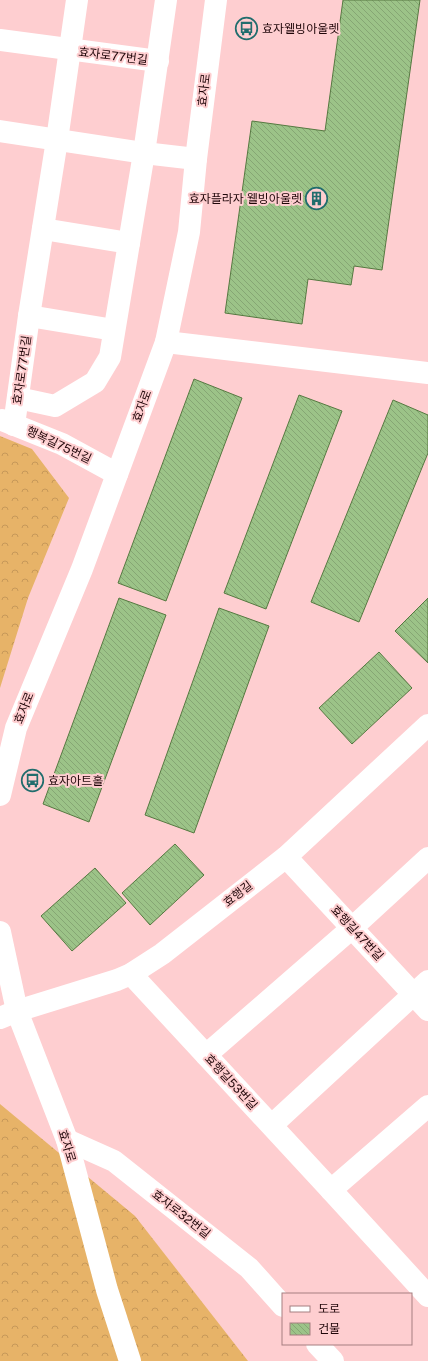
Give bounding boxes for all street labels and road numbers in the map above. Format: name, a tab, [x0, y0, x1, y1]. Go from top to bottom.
street label: 효자로77번길	[78, 45, 148, 67]
street label: 효자로	[195, 73, 213, 107]
street label: 효자로77번길	[10, 334, 34, 406]
street label: 효자로	[130, 388, 154, 424]
street label: 행복길75번길	[24, 424, 94, 466]
street label: 효자로	[11, 690, 37, 726]
street label: 효행길	[221, 878, 255, 910]
street label: 효행길47번길	[328, 903, 386, 963]
street label: 효행길53번길	[202, 1051, 260, 1113]
street label: 효자로	[55, 1128, 79, 1164]
street label: 효자로32번길	[149, 1187, 213, 1241]

